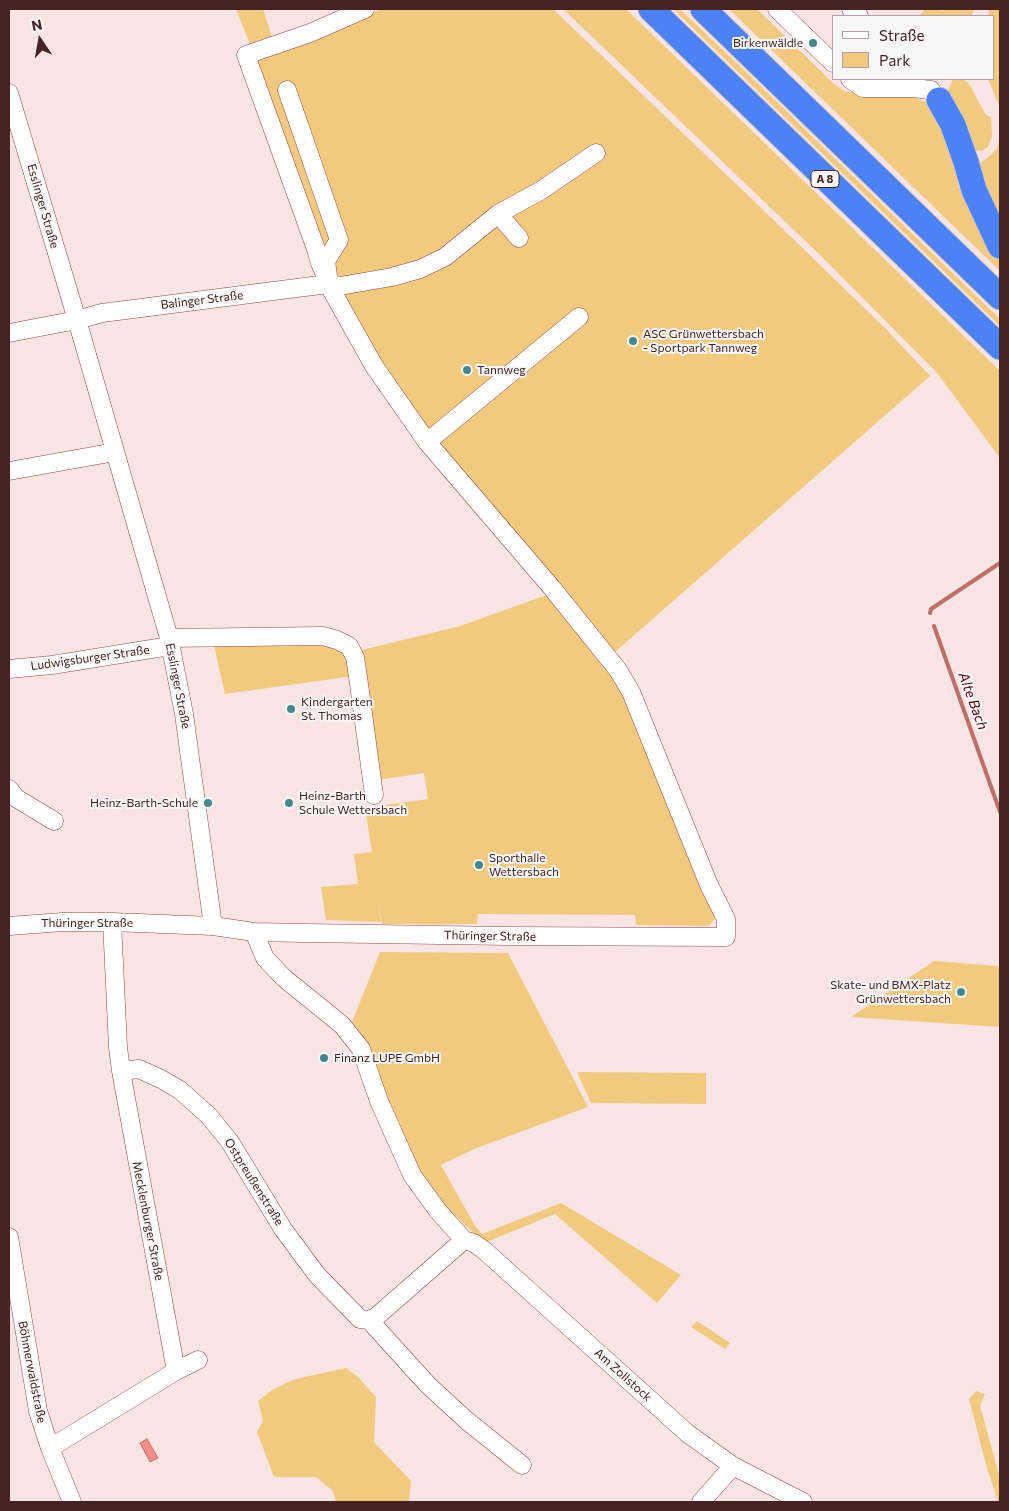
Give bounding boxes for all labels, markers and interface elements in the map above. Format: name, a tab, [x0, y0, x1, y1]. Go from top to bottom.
north arrow	[15, 15, 65, 65]
text: N	[30, 15, 44, 34]
legend	[832, 15, 994, 80]
text: Straße	[879, 26, 925, 44]
place label: Birkenwäldle	[733, 36, 803, 50]
marker: Birkenwäldle	[807, 37, 819, 49]
text: Park	[879, 51, 910, 69]
street label: Esslinger Straße	[24, 162, 62, 250]
road number: A 8	[811, 170, 839, 188]
street label: Balinger Straße	[160, 288, 244, 312]
place label: ASC Grünwettersbach - Sportpark Tannweg	[643, 327, 764, 355]
marker: ASC Grünwettersbach - Sportpark Tannweg	[627, 335, 639, 347]
place label: Tannweg	[477, 363, 526, 377]
marker: Tannweg	[461, 364, 473, 376]
street label: Esslinger Straße	[163, 642, 193, 730]
street label: Ludwigsburger Straße	[30, 643, 150, 673]
water label: Alte Bach	[955, 670, 991, 732]
place label: Kindergarten St. Thomas	[301, 695, 373, 723]
marker: Kindergarten St. Thomas	[285, 703, 297, 715]
place label: Heinz-Barth Schule Wettersbach	[299, 789, 407, 817]
place label: Heinz-Barth-Schule	[90, 796, 198, 810]
marker: Heinz-Barth-Schule	[202, 797, 214, 809]
marker: Heinz-Barth Schule Wettersbach	[283, 797, 295, 809]
place label: Sporthalle Wettersbach	[489, 851, 559, 879]
marker: Sporthalle Wettersbach	[473, 859, 485, 871]
street label: Thüringer Straße	[41, 916, 133, 930]
street label: Thüringer Straße	[444, 928, 536, 944]
place label: Skate- und BMX-Platz Grünwettersbach	[830, 978, 951, 1006]
marker: Skate- und BMX-Platz Grünwettersbach	[955, 986, 967, 998]
place label: Finanz LUPE GmbH	[334, 1051, 440, 1065]
marker: Finanz LUPE GmbH	[318, 1052, 330, 1064]
street label: Ostpreußenstraße	[221, 1136, 287, 1228]
street label: Mecklenburger Straße	[129, 1160, 167, 1282]
street label: Böhmerwaldstraße	[15, 1320, 49, 1424]
street label: Am Zollstock	[591, 1345, 655, 1405]

